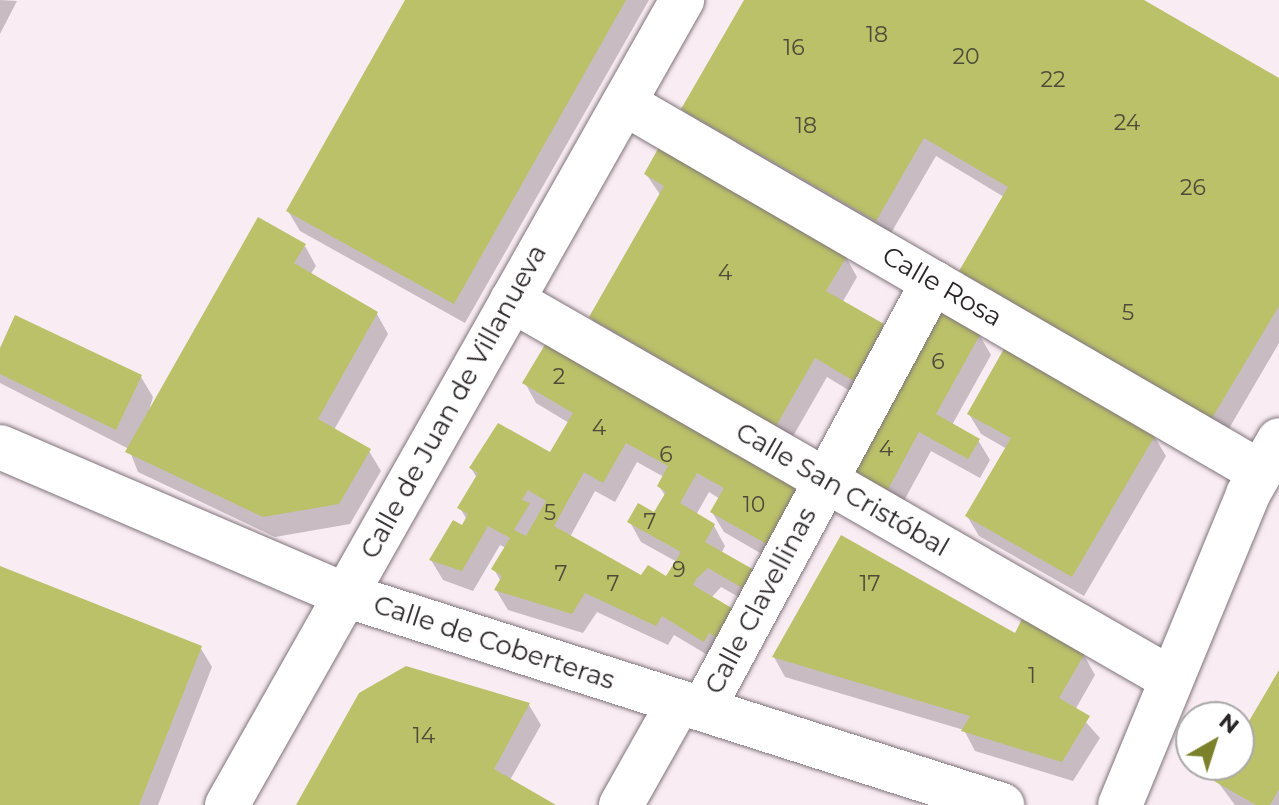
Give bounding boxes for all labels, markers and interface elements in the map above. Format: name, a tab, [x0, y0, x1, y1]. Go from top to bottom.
house number: 18	[866, 22, 888, 48]
house number: 16	[783, 35, 805, 61]
house number: 20	[952, 44, 980, 70]
house number: 22	[1041, 67, 1065, 93]
house number: 24	[1114, 110, 1140, 136]
house number: 18	[795, 113, 817, 139]
house number: 26	[1180, 175, 1206, 201]
street label: Calle de Juan de Villanueva	[355, 240, 553, 564]
street label: Calle Rosa	[877, 240, 1007, 334]
house number: 4	[718, 260, 732, 286]
house number: 5	[1122, 300, 1134, 326]
house number: 6	[931, 349, 945, 375]
house number: 2	[553, 364, 565, 390]
house number: 4	[592, 415, 606, 441]
street label: Calle San Cristóbal	[730, 416, 954, 564]
house number: 4	[879, 436, 893, 462]
house number: 6	[659, 442, 673, 468]
house number: 10	[743, 492, 765, 518]
house number: 5	[544, 500, 556, 526]
street label: Calle Clavellinas	[699, 502, 823, 700]
house number: 7	[644, 509, 656, 535]
house number: 9	[672, 557, 686, 583]
house number: 7	[555, 561, 567, 587]
house number: 7	[607, 571, 619, 597]
house number: 17	[860, 571, 880, 597]
street label: Calle de Coberteras	[369, 589, 619, 697]
house number: 1	[1028, 663, 1036, 689]
north arrow	[1175, 701, 1255, 781]
text: N	[1214, 707, 1245, 740]
house number: 14	[413, 723, 435, 749]

